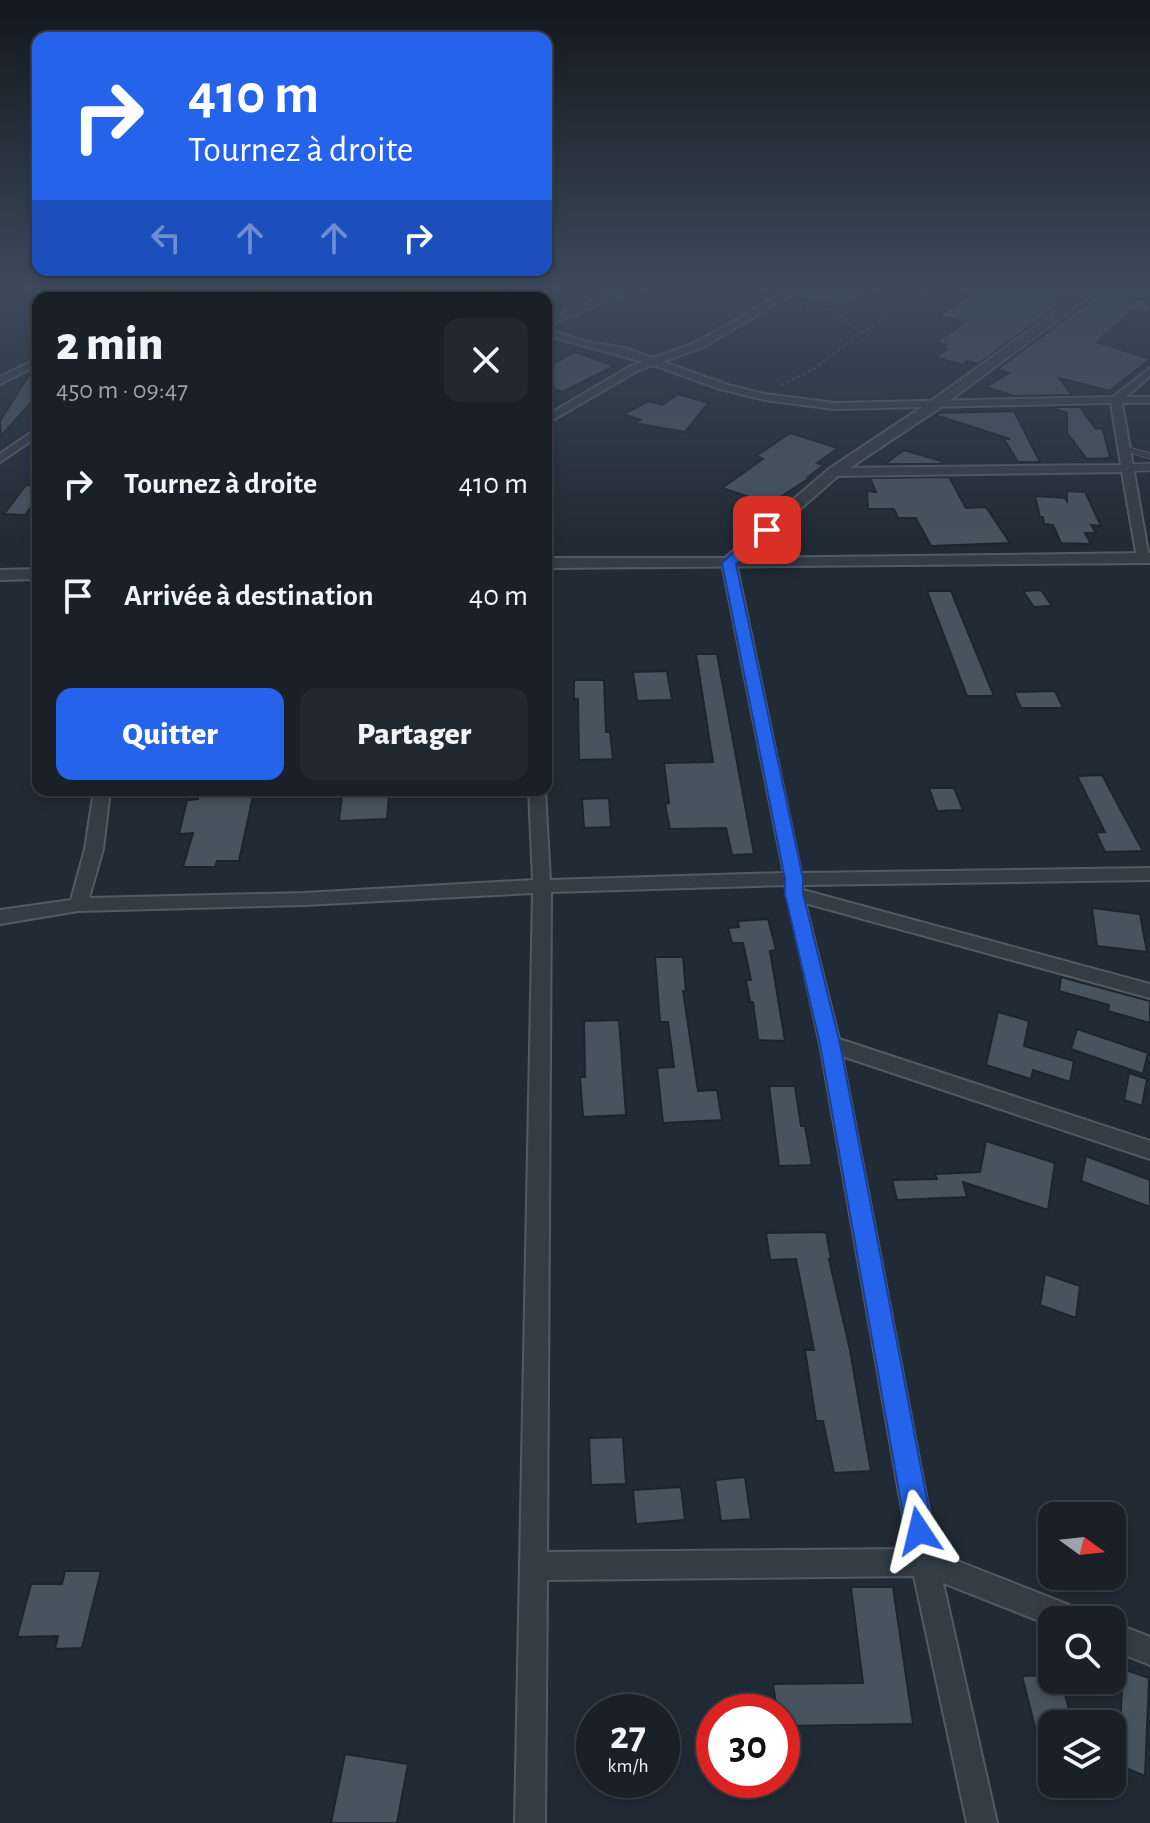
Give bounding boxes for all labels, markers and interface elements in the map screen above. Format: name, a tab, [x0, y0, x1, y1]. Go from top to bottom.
icon: right	[56, 64, 160, 168]
text: 410 m	[188, 67, 319, 123]
text: Tournez à droite	[188, 132, 413, 168]
icon: left	[144, 216, 188, 260]
icon: ahead	[228, 216, 272, 260]
icon: ahead	[312, 216, 356, 260]
icon: right	[396, 216, 440, 260]
button: close	[444, 318, 528, 402]
text: 2 min	[56, 321, 164, 369]
text: 450 m · 09:47	[56, 377, 188, 403]
icon: right	[56, 462, 100, 506]
text: Tournez à droite	[124, 469, 317, 499]
text: 410 m	[458, 469, 528, 499]
pin	[733, 496, 801, 564]
icon: arrive	[745, 508, 789, 552]
icon: arrive	[56, 574, 100, 618]
text: Arrivée à destination	[124, 581, 374, 611]
text: 40 m	[469, 581, 528, 611]
button: Quitter	[56, 688, 284, 780]
button: Partager	[300, 688, 528, 780]
position arrow	[877, 1489, 961, 1573]
north arrow	[1038, 1502, 1126, 1590]
map controls	[1038, 1502, 1126, 1798]
button: search	[1038, 1606, 1126, 1694]
speed limit sign: 30	[696, 1694, 800, 1798]
button: layers	[1038, 1710, 1126, 1798]
text: 27	[610, 1716, 646, 1756]
text: km/h	[607, 1756, 649, 1776]

